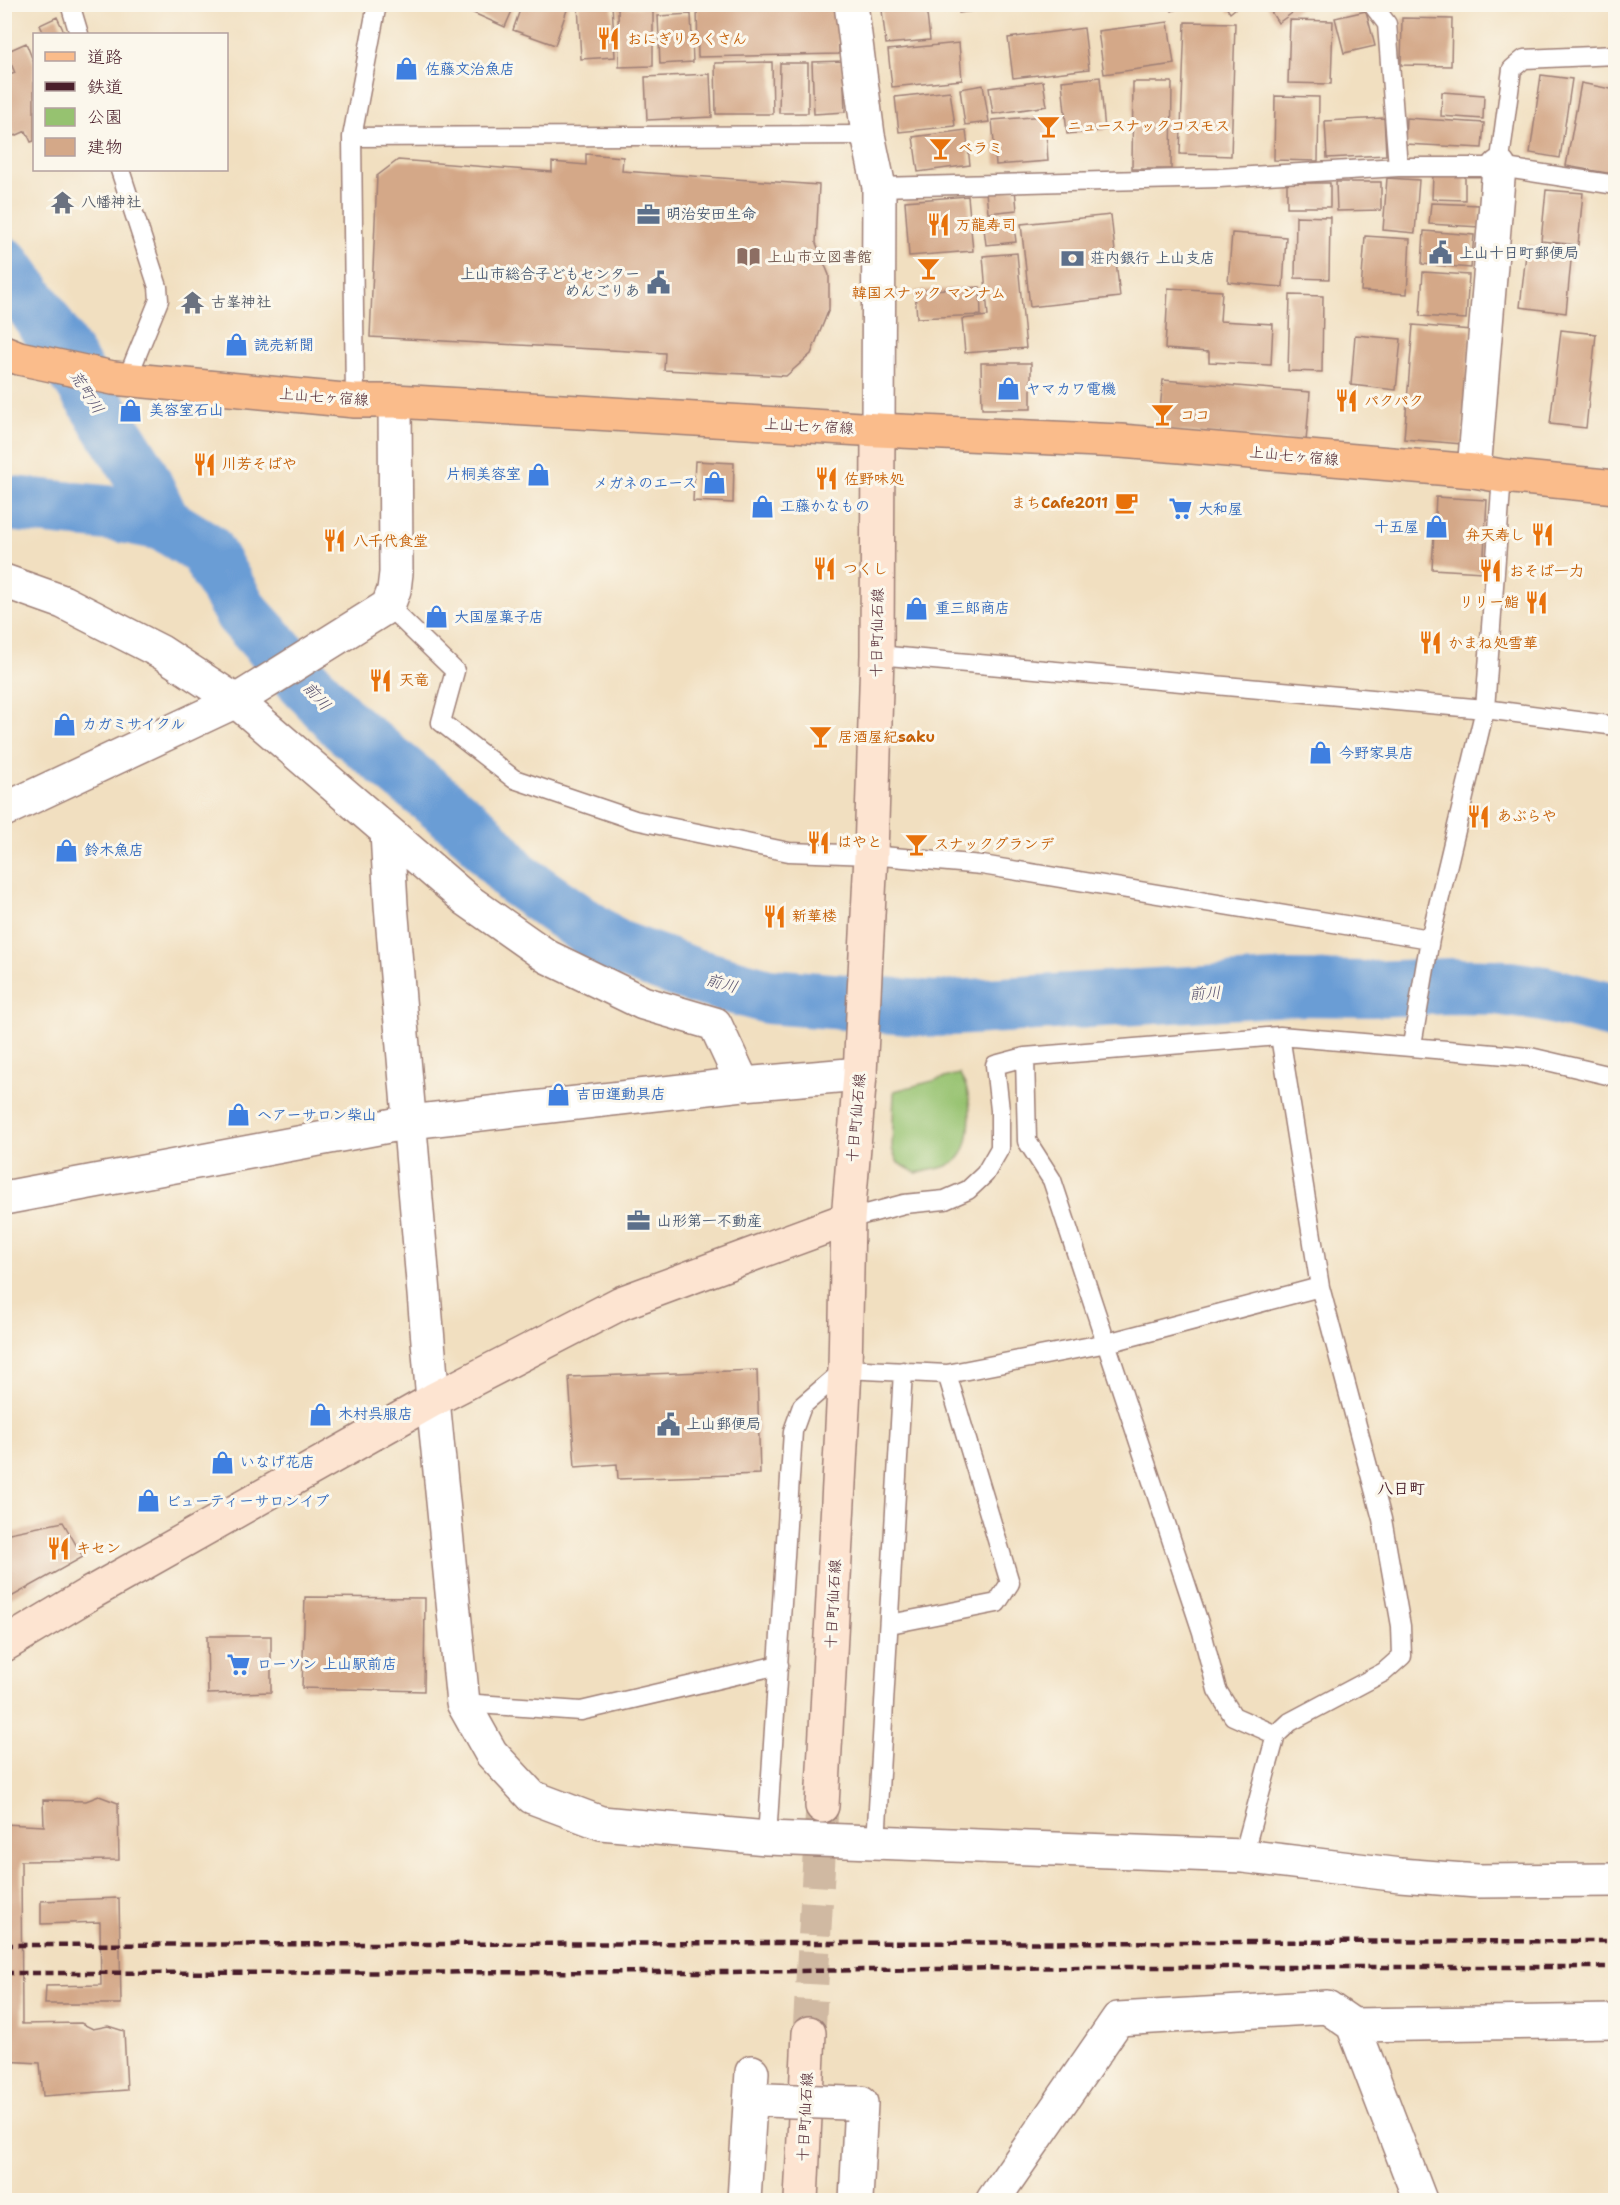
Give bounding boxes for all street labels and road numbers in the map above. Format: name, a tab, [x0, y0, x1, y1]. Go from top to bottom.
street label: 上山七ヶ宿線	[278, 384, 370, 410]
street label: 上山七ヶ宿線	[764, 414, 854, 438]
street label: 上山七ヶ宿線	[1248, 442, 1340, 470]
street label: 十日町仙石線	[866, 588, 888, 678]
street label: 十日町仙石線	[842, 1072, 870, 1164]
street label: 十日町仙石線	[821, 1559, 845, 1649]
street label: 十日町仙石線	[793, 2072, 817, 2162]

